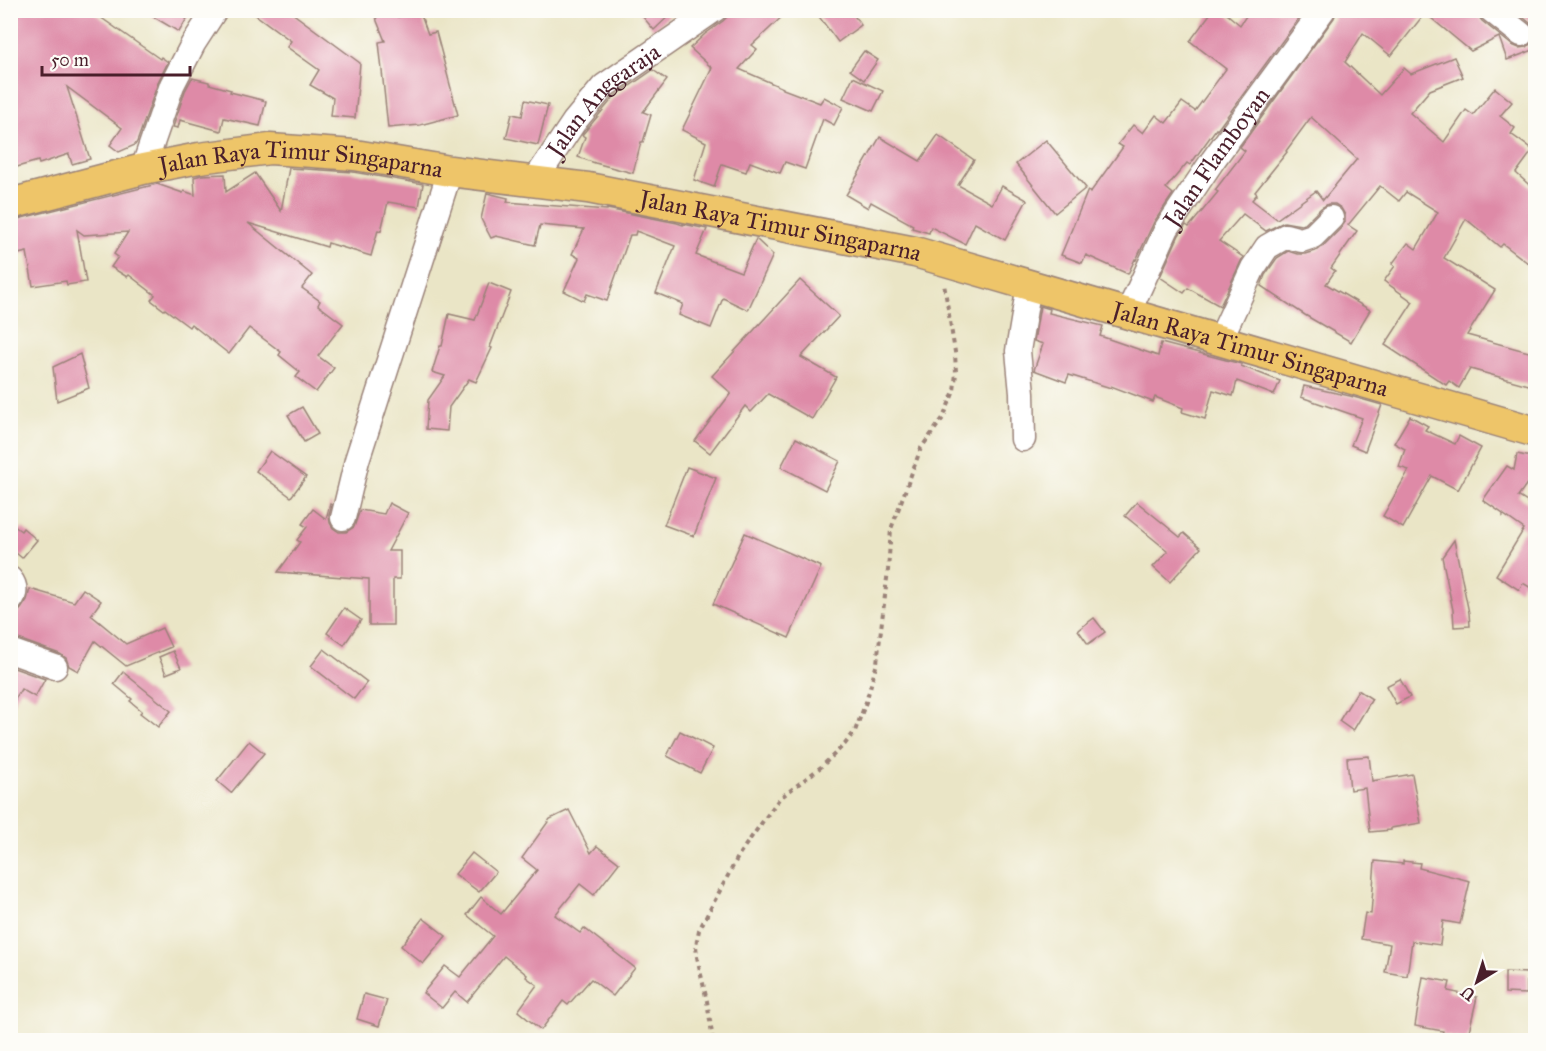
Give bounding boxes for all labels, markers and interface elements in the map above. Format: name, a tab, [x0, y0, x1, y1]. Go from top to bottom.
street label: Jalan Anggaraja	[538, 36, 667, 165]
scale bar	[42, 39, 190, 77]
text: 50 m	[51, 49, 89, 71]
street label: Jalan Flamboyan	[1155, 81, 1276, 235]
street label: Jalan Raya Timur Singaparna	[153, 134, 446, 185]
street label: Jalan Raya Timur Singaparna	[634, 183, 926, 268]
street label: Jalan Raya Timur Singaparna	[1106, 294, 1393, 404]
north arrow	[1447, 952, 1507, 1012]
text: U	[1457, 982, 1479, 1005]

